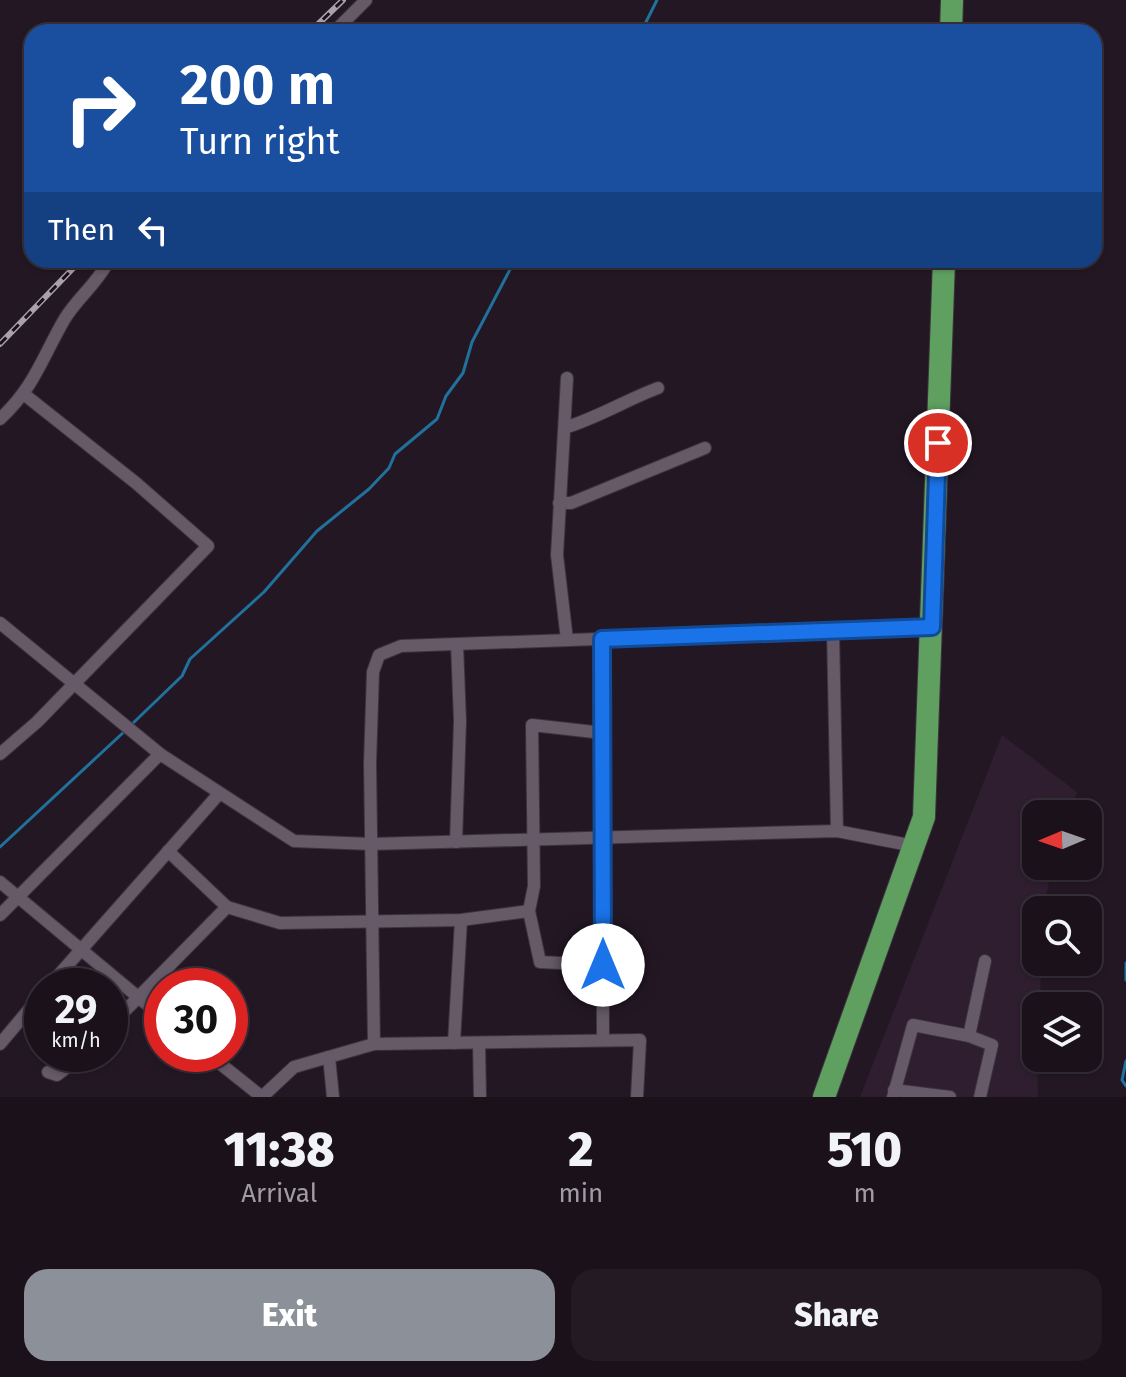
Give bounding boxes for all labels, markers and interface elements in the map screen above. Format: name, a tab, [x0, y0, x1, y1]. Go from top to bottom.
text: 200 m	[180, 52, 335, 119]
icon: right	[48, 56, 152, 160]
text: Turn right	[180, 120, 340, 164]
icon: left	[131, 208, 175, 252]
text: Then	[48, 212, 115, 248]
pin	[904, 409, 972, 477]
icon: arrive	[916, 421, 960, 465]
north arrow	[1022, 800, 1102, 880]
map controls	[1022, 800, 1102, 1072]
button: search	[1022, 896, 1102, 976]
position arrow	[561, 923, 645, 1007]
speed limit sign: 30	[144, 968, 248, 1072]
text: 29	[55, 986, 97, 1034]
button: layers	[1022, 992, 1102, 1072]
text: km/h	[51, 1028, 101, 1052]
text: 11:38	[224, 1121, 334, 1179]
text: 2	[568, 1121, 593, 1179]
text: 510	[827, 1121, 902, 1179]
text: Arrival	[241, 1178, 317, 1209]
text: min	[558, 1178, 603, 1209]
text: m	[853, 1178, 876, 1209]
button: Exit	[24, 1269, 555, 1361]
button: Share	[571, 1269, 1102, 1361]

